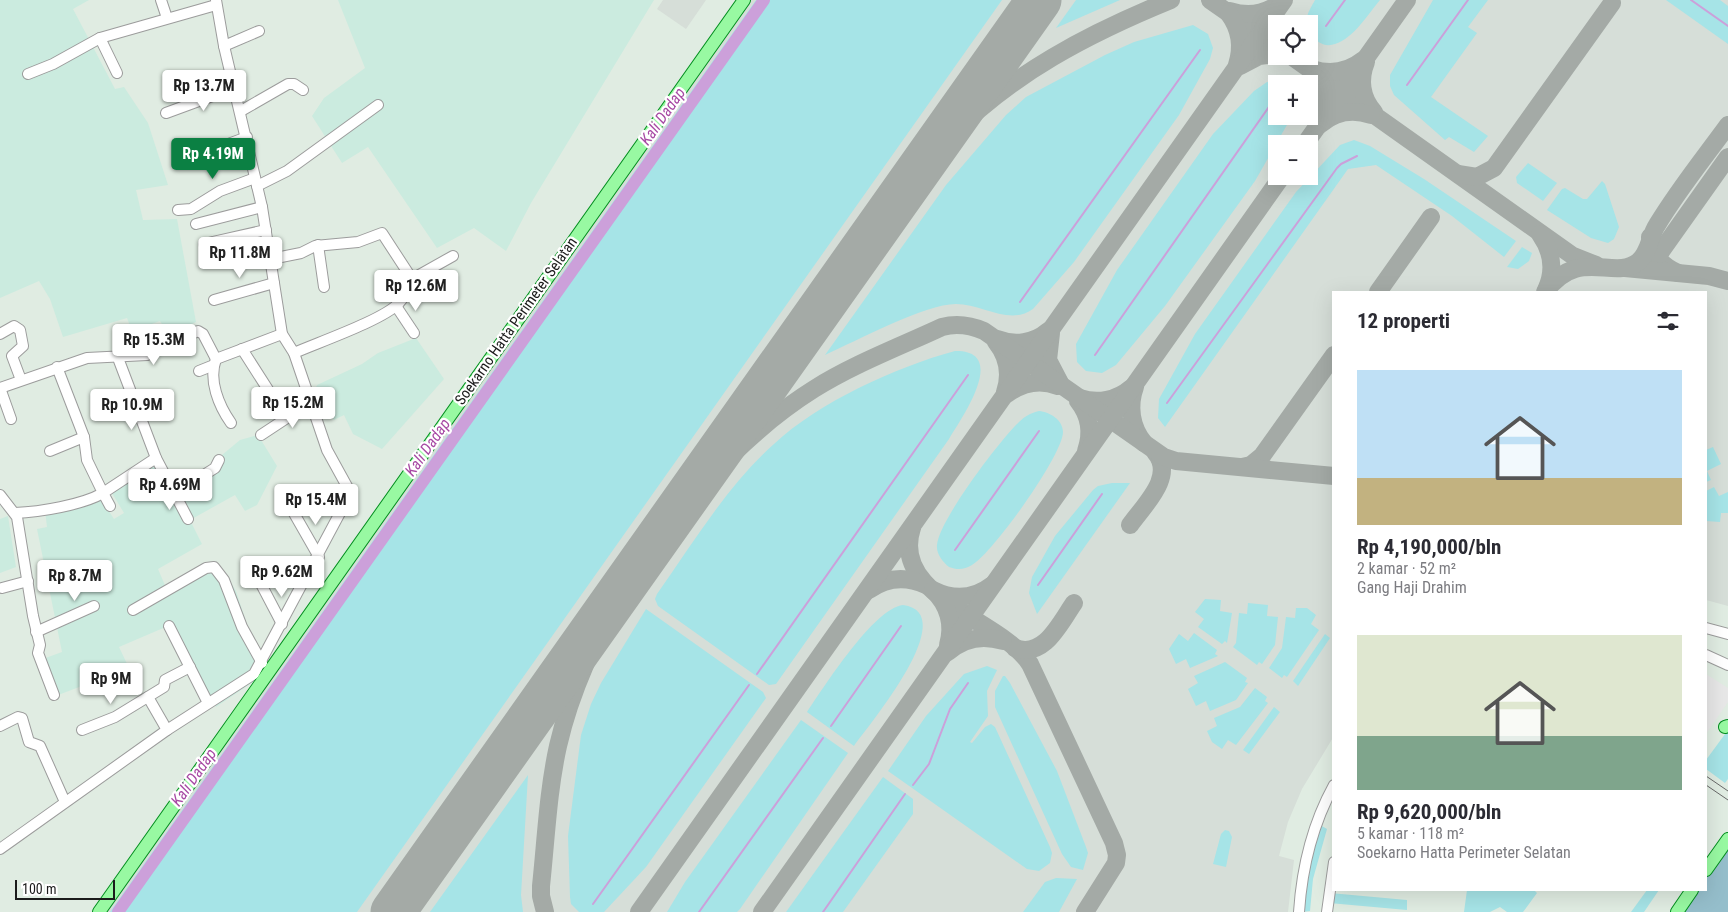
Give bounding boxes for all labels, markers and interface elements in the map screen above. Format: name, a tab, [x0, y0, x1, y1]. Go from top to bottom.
map controls	[1268, 15, 1318, 185]
button: locate	[1268, 15, 1318, 65]
pin: Rp 13.7M	[152, 70, 256, 112]
button: +	[1268, 75, 1318, 125]
text: Rp 13.7M	[173, 76, 235, 95]
water label: Kali Dadap	[636, 84, 689, 149]
button: −	[1268, 135, 1318, 185]
pin: Rp 4.19M	[161, 138, 265, 180]
text: Rp 4.19M	[182, 144, 244, 163]
street label: Soekarno Hatta Perimeter Selatan	[451, 234, 581, 408]
pin: Rp 11.8M	[188, 236, 292, 279]
text: Rp 11.8M	[209, 243, 271, 262]
pin: Rp 12.6M	[364, 270, 468, 312]
text: Rp 12.6M	[385, 276, 447, 295]
icon: filters	[1654, 307, 1682, 335]
text: 12 properti	[1357, 309, 1450, 333]
pin: Rp 15.3M	[102, 324, 206, 366]
text: Rp 15.3M	[123, 330, 185, 349]
pin: Rp 15.2M	[241, 386, 345, 429]
pin: Rp 10.9M	[80, 388, 184, 431]
text: Rp 15.2M	[262, 393, 324, 412]
text: Rp 10.9M	[101, 395, 163, 414]
icon: home	[1475, 403, 1565, 493]
water label: Kali Dadap	[401, 415, 454, 480]
pin: Rp 4.69M	[118, 468, 222, 511]
text: Rp 4.69M	[139, 475, 201, 494]
pin: Rp 15.4M	[264, 484, 368, 526]
text: Rp 15.4M	[285, 490, 347, 509]
text: Rp 4,190,000/bln	[1357, 535, 1501, 559]
pin: Rp 9.62M	[230, 556, 334, 598]
text: 2 kamar · 52 m²	[1357, 559, 1456, 578]
pin: Rp 8.7M	[29, 560, 121, 602]
text: Rp 9.62M	[251, 562, 313, 581]
text: Rp 8.7M	[48, 566, 102, 585]
text: Gang Haji Drahim	[1357, 578, 1467, 597]
pin: Rp 9M	[76, 662, 146, 705]
icon: home	[1475, 668, 1565, 758]
text: Rp 9M	[91, 669, 131, 688]
water label: Kali Dadap	[167, 745, 220, 810]
text: Rp 9,620,000/bln	[1357, 800, 1501, 824]
text: 5 kamar · 118 m²	[1357, 824, 1464, 843]
text: Soekarno Hatta Perimeter Selatan	[1357, 843, 1571, 862]
scale bar	[15, 877, 115, 900]
text: 100 m	[22, 881, 57, 897]

